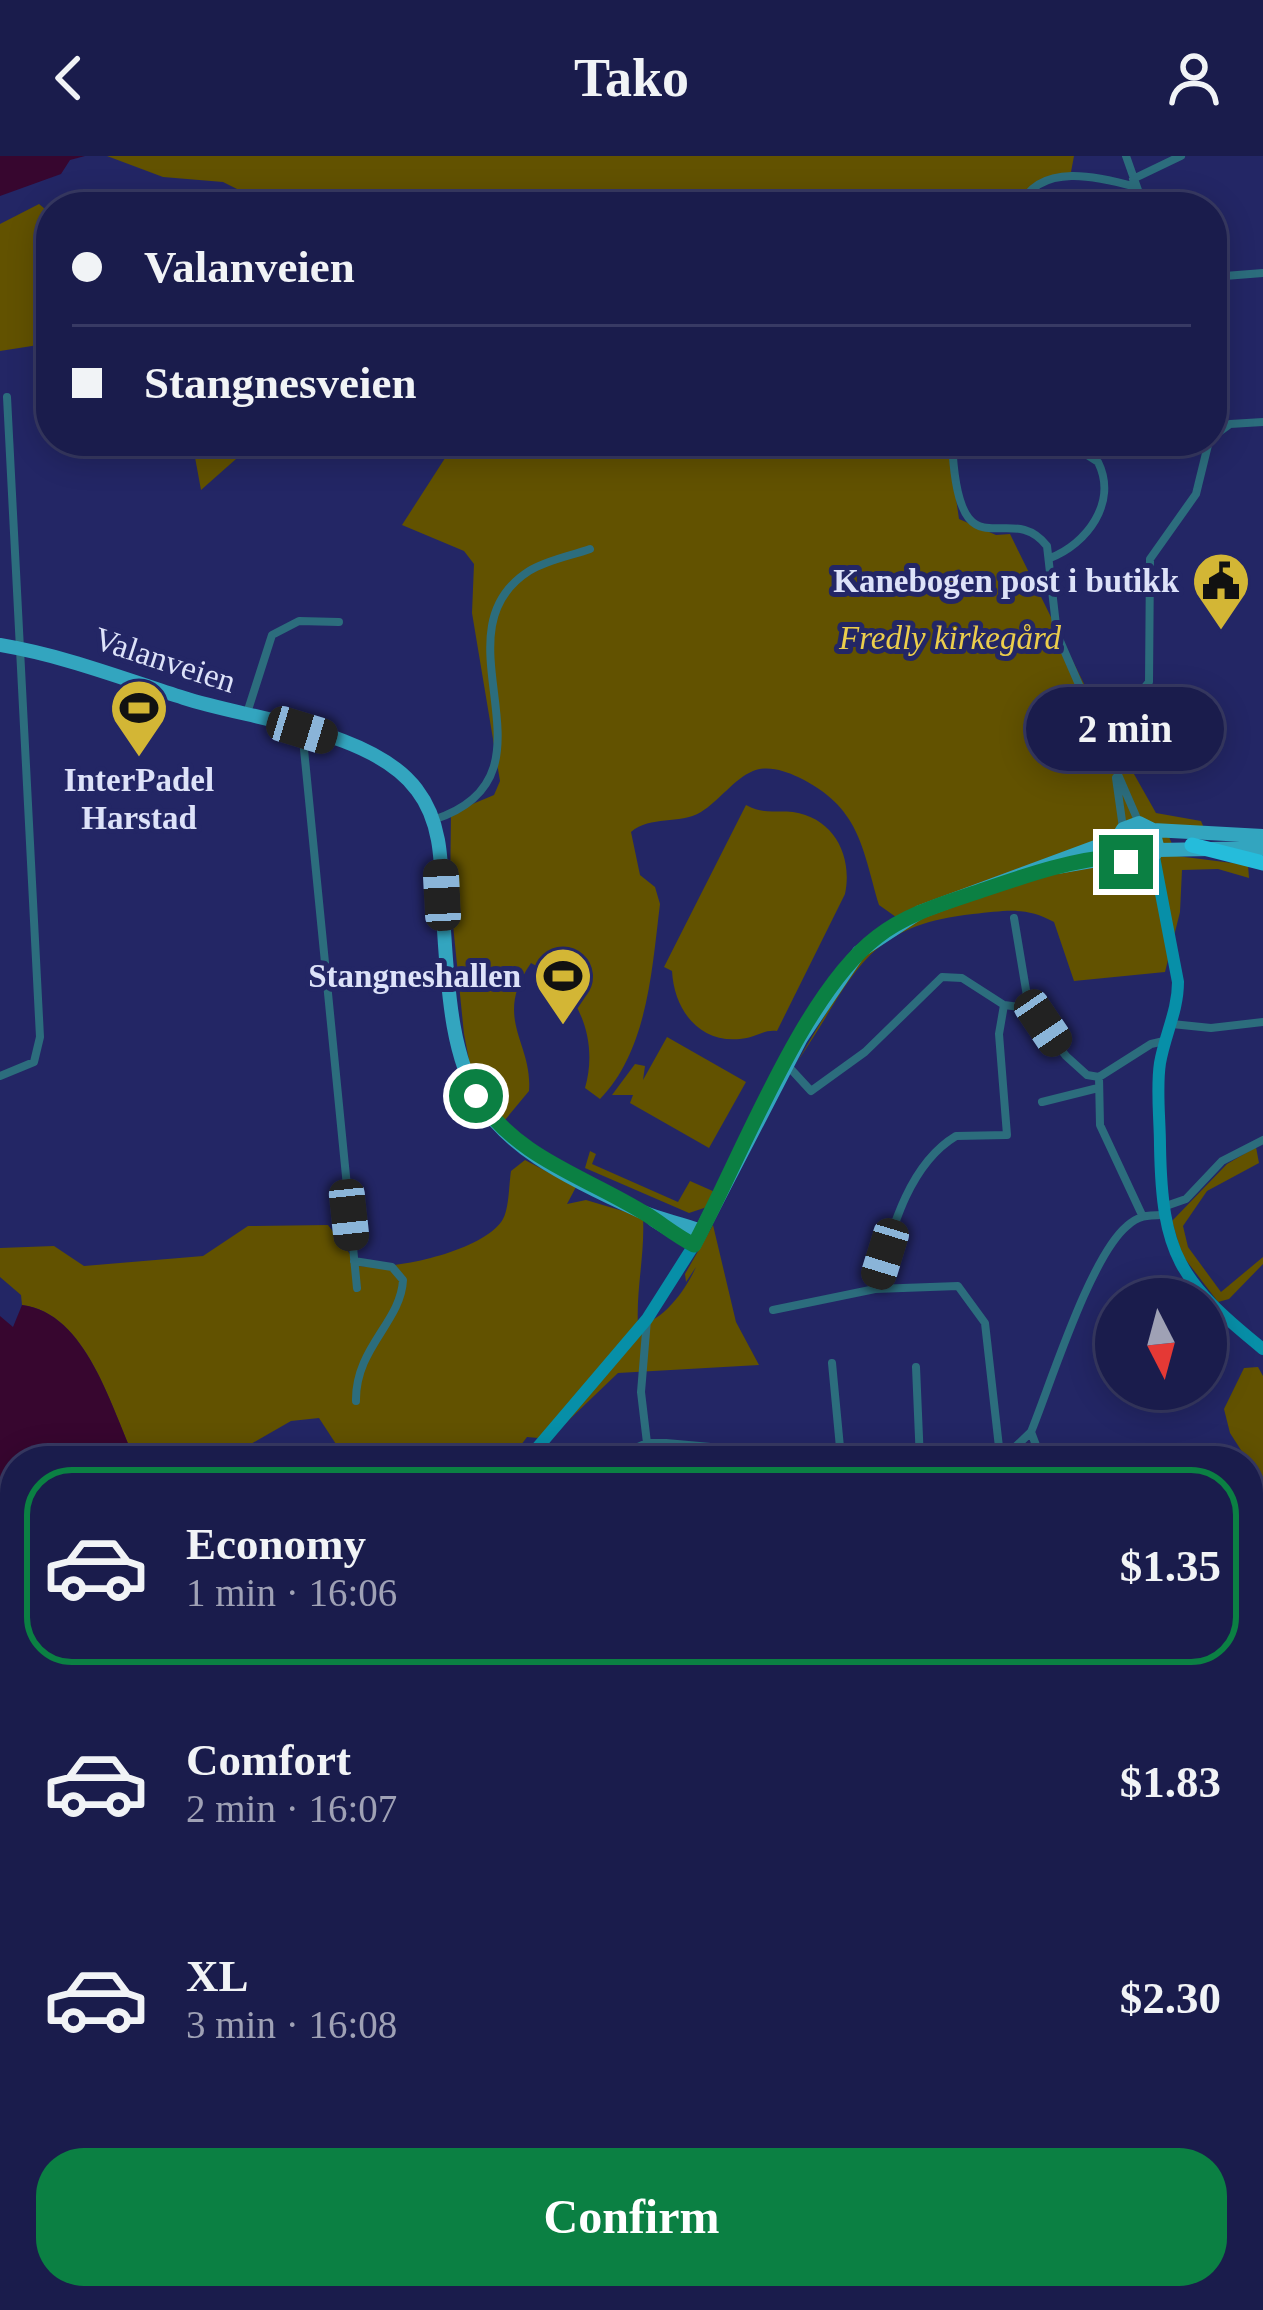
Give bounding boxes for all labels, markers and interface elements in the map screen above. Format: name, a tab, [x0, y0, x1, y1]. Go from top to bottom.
icon: back	[36, 45, 102, 111]
icon: person	[1161, 45, 1227, 111]
text: Tako	[574, 48, 689, 108]
text: Valanveien	[144, 242, 355, 292]
text: Stangnesveien	[144, 358, 417, 408]
public building icon: Kanebogen post i butikk	[1190, 550, 1252, 632]
place label: Kanebogen post i butikk	[833, 563, 1180, 599]
street label: Valanveien	[90, 620, 240, 700]
park label: Fredly kirkegård	[838, 620, 1062, 656]
sports icon: InterPadel Harstad	[108, 677, 170, 759]
callout: 2 min	[1027, 688, 1225, 772]
car	[262, 702, 342, 758]
text: 2 min	[1078, 707, 1172, 750]
place label: InterPadel Harstad	[64, 762, 214, 836]
route end	[1099, 835, 1153, 889]
car	[422, 858, 462, 932]
sports icon: Stangneshallen	[532, 945, 594, 1027]
place label: Stangneshallen	[308, 958, 521, 994]
car	[1008, 983, 1078, 1063]
route start	[449, 1069, 503, 1123]
car	[327, 1177, 371, 1253]
car	[857, 1214, 913, 1294]
north arrow	[1095, 1278, 1227, 1410]
map controls	[1095, 1278, 1227, 1410]
icon: car	[42, 1512, 150, 1620]
text: Economy	[186, 1519, 366, 1569]
text: $1.35	[1120, 1541, 1221, 1591]
text: 1 min · 16:06	[186, 1571, 397, 1614]
icon: car	[42, 1728, 150, 1836]
text: Comfort	[186, 1735, 351, 1785]
text: $1.83	[1120, 1757, 1221, 1807]
text: 2 min · 16:07	[186, 1787, 397, 1830]
icon: car	[42, 1944, 150, 2052]
text: XL	[186, 1951, 249, 2001]
text: $2.30	[1120, 1973, 1221, 2023]
text: 3 min · 16:08	[186, 2003, 397, 2046]
button: Confirm	[36, 2148, 1227, 2286]

